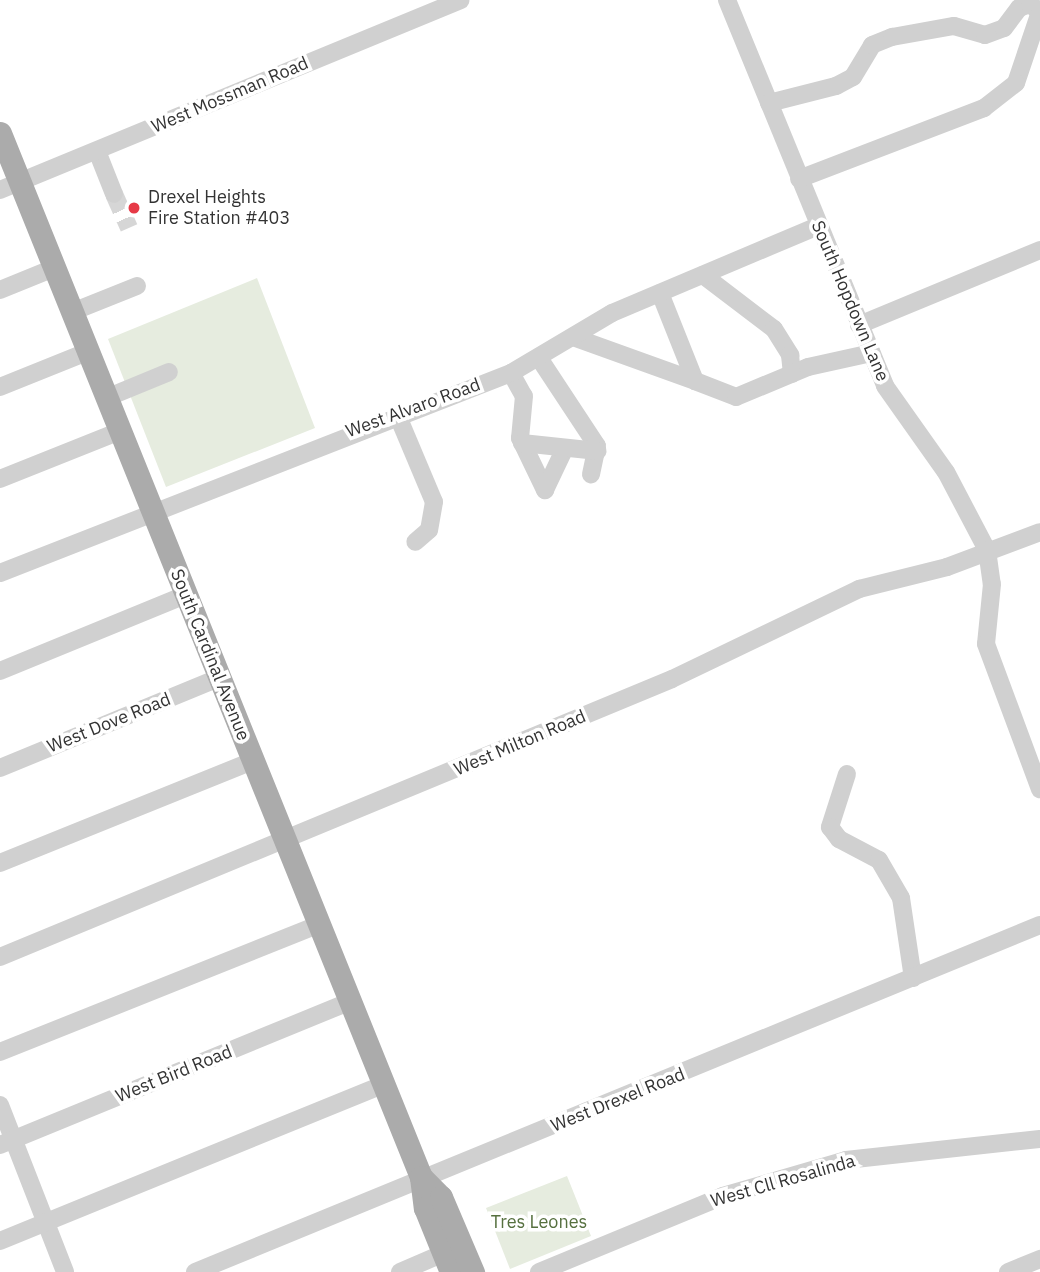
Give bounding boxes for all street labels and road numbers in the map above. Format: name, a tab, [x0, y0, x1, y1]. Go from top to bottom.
street label: West Mossman Road	[148, 52, 312, 138]
street label: South Hopdown Lane	[806, 218, 894, 384]
street label: West Alvaro Road	[343, 374, 483, 442]
street label: South Cardinal Avenue	[166, 566, 254, 744]
street label: West Dove Road	[44, 688, 174, 758]
street label: West Milton Road	[451, 706, 589, 780]
street label: West Bird Road	[113, 1041, 235, 1107]
street label: West Drexel Road	[548, 1063, 688, 1137]
street label: West Cll Rosalinda	[708, 1150, 858, 1212]

